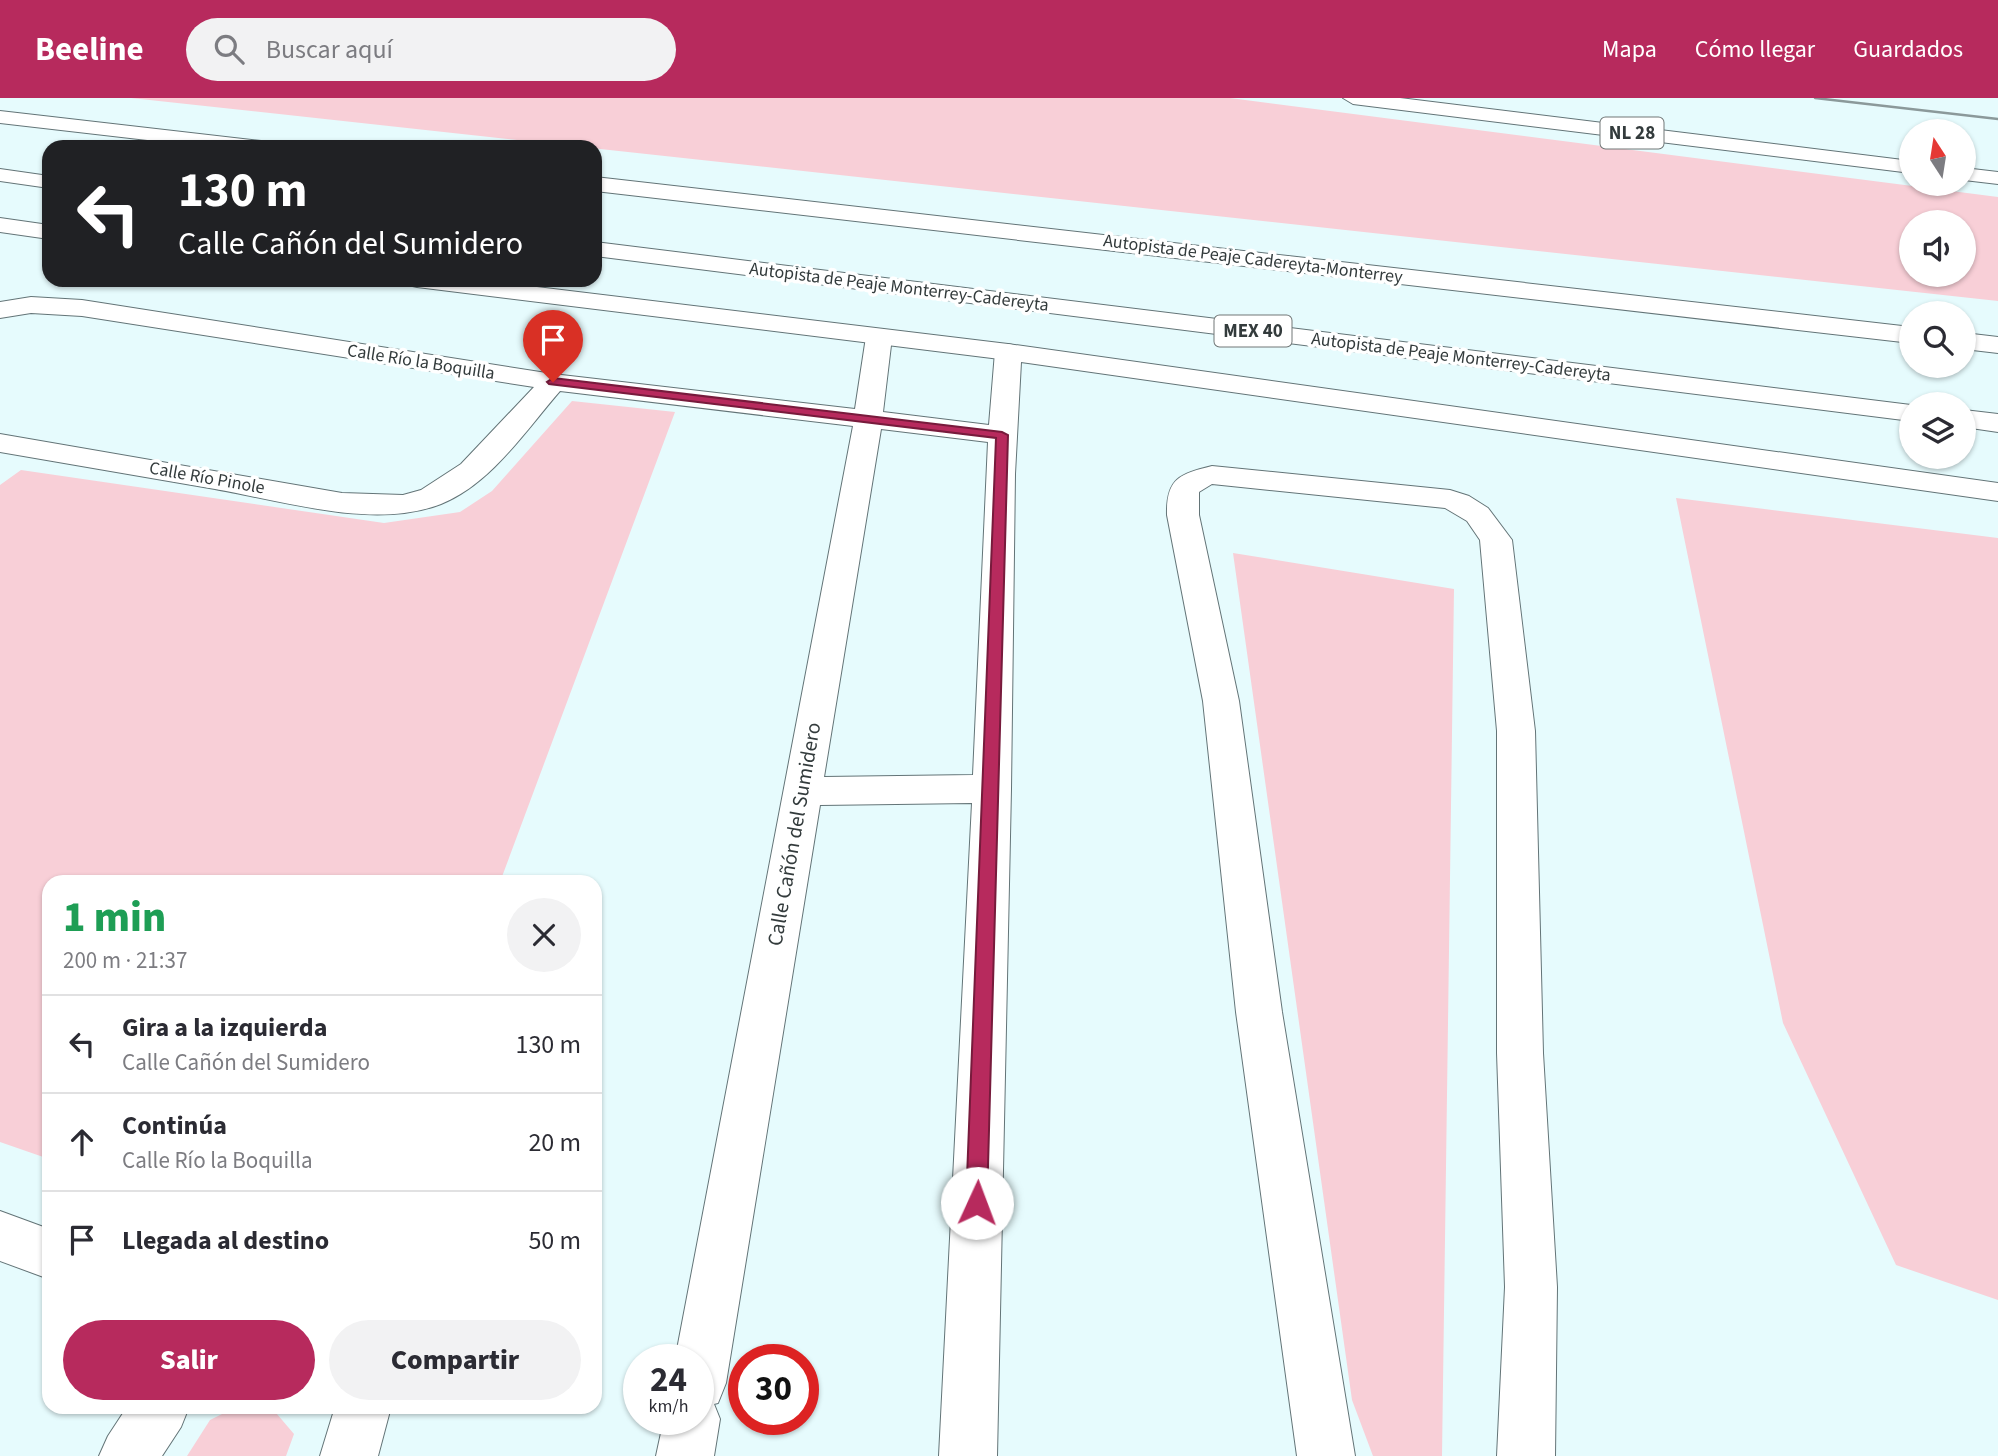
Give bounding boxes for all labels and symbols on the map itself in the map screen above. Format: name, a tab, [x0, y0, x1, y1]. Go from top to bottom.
road number: NL 28	[1600, 118, 1664, 148]
north arrow	[1899, 119, 1976, 196]
street label: Autopista de Peaje Cadereyta-Monterrey	[1102, 228, 1405, 290]
street label: Autopista de Peaje Monterrey-Cadereyta	[748, 256, 1050, 318]
pin	[523, 310, 583, 382]
road number: MEX 40	[1214, 316, 1292, 346]
street label: Autopista de Peaje Monterrey-Cadereyta	[1310, 326, 1612, 388]
street label: Calle Río la Boquilla	[345, 338, 497, 386]
street label: Calle Río Pinole	[147, 456, 267, 500]
street label: Calle Cañón del Sumidero	[760, 720, 828, 948]
position arrow	[940, 1166, 1014, 1240]
speed limit sign: 30	[728, 1344, 819, 1435]

